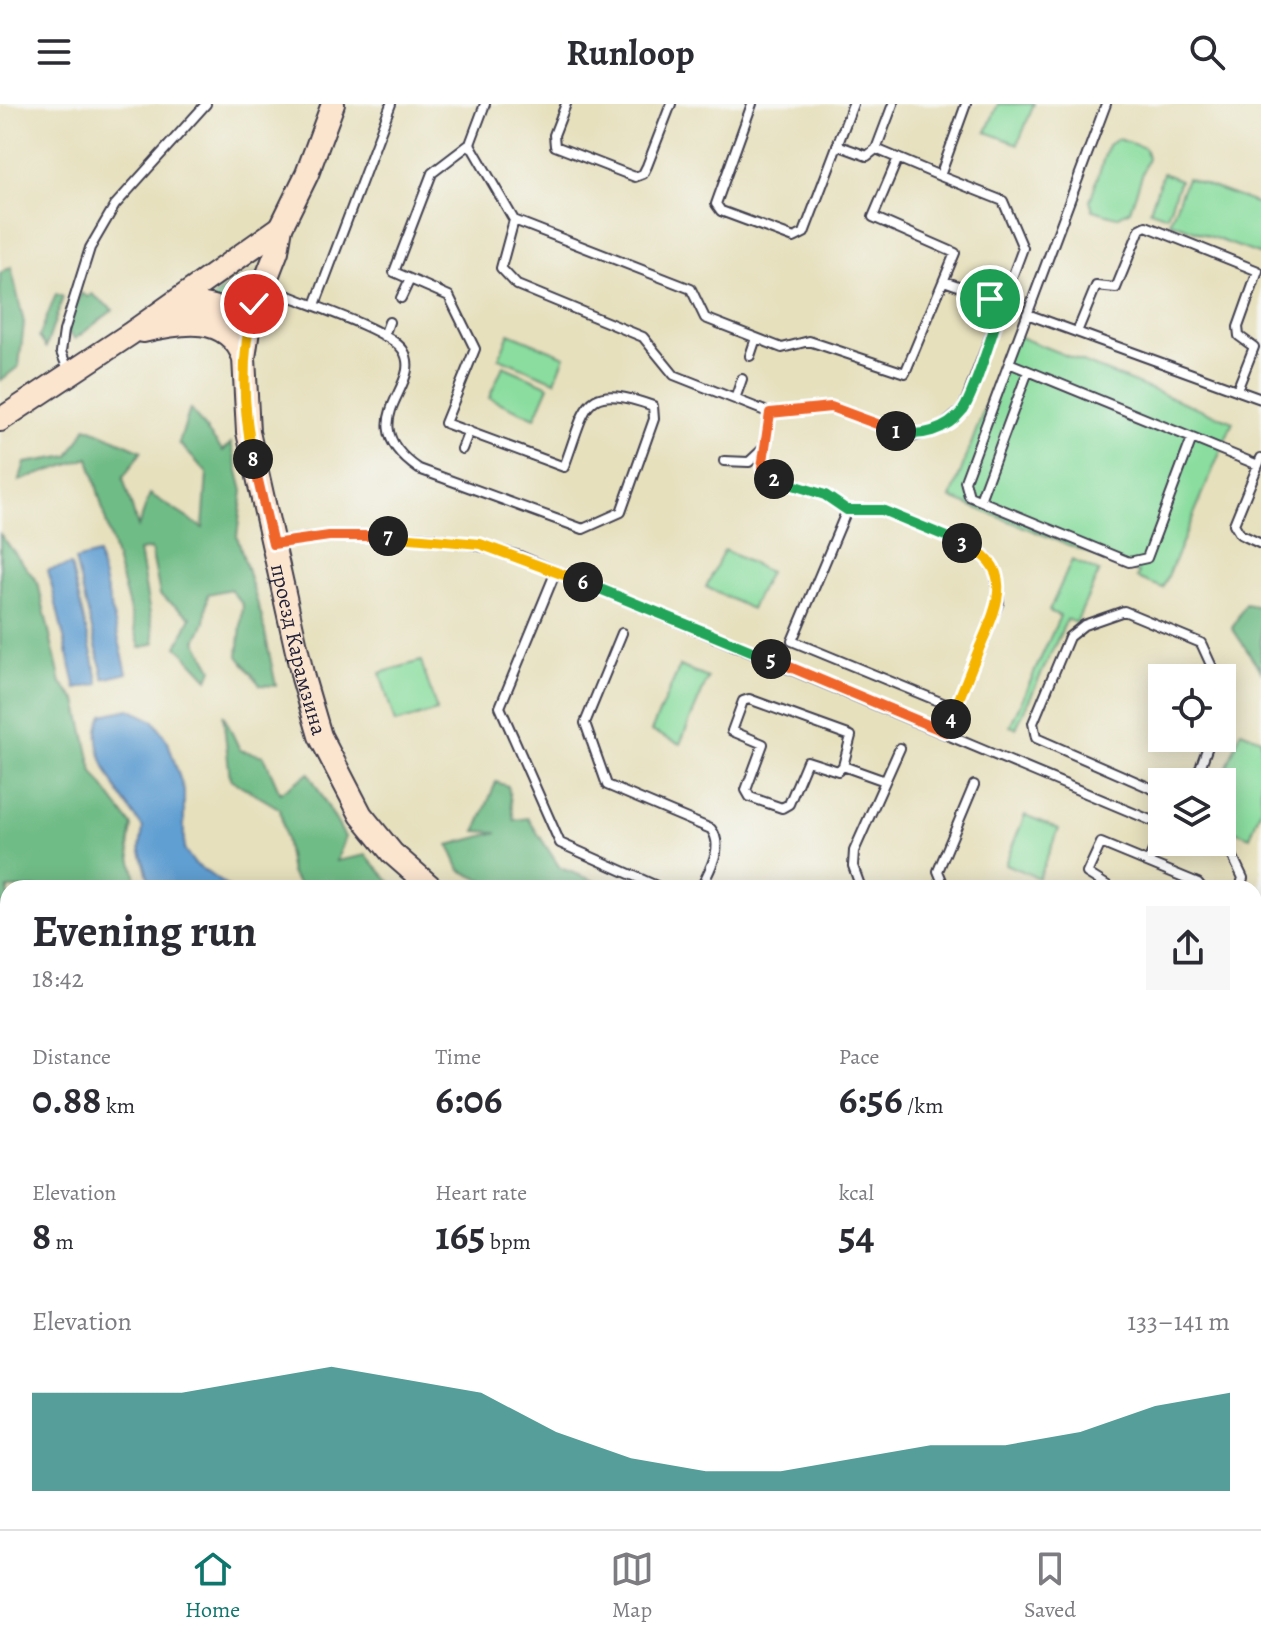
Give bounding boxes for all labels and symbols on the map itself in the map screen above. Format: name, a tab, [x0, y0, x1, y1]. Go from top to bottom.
pin	[956, 265, 1024, 333]
pin	[220, 270, 288, 338]
pin: 1	[876, 411, 916, 451]
pin: 8	[233, 439, 273, 479]
pin: 2	[754, 459, 794, 499]
pin: 7	[368, 516, 408, 556]
pin: 3	[942, 523, 982, 563]
street label: проезд Карамзина	[263, 561, 334, 740]
pin: 6	[563, 562, 603, 602]
pin: 5	[751, 639, 791, 679]
pin: 4	[931, 699, 971, 739]

